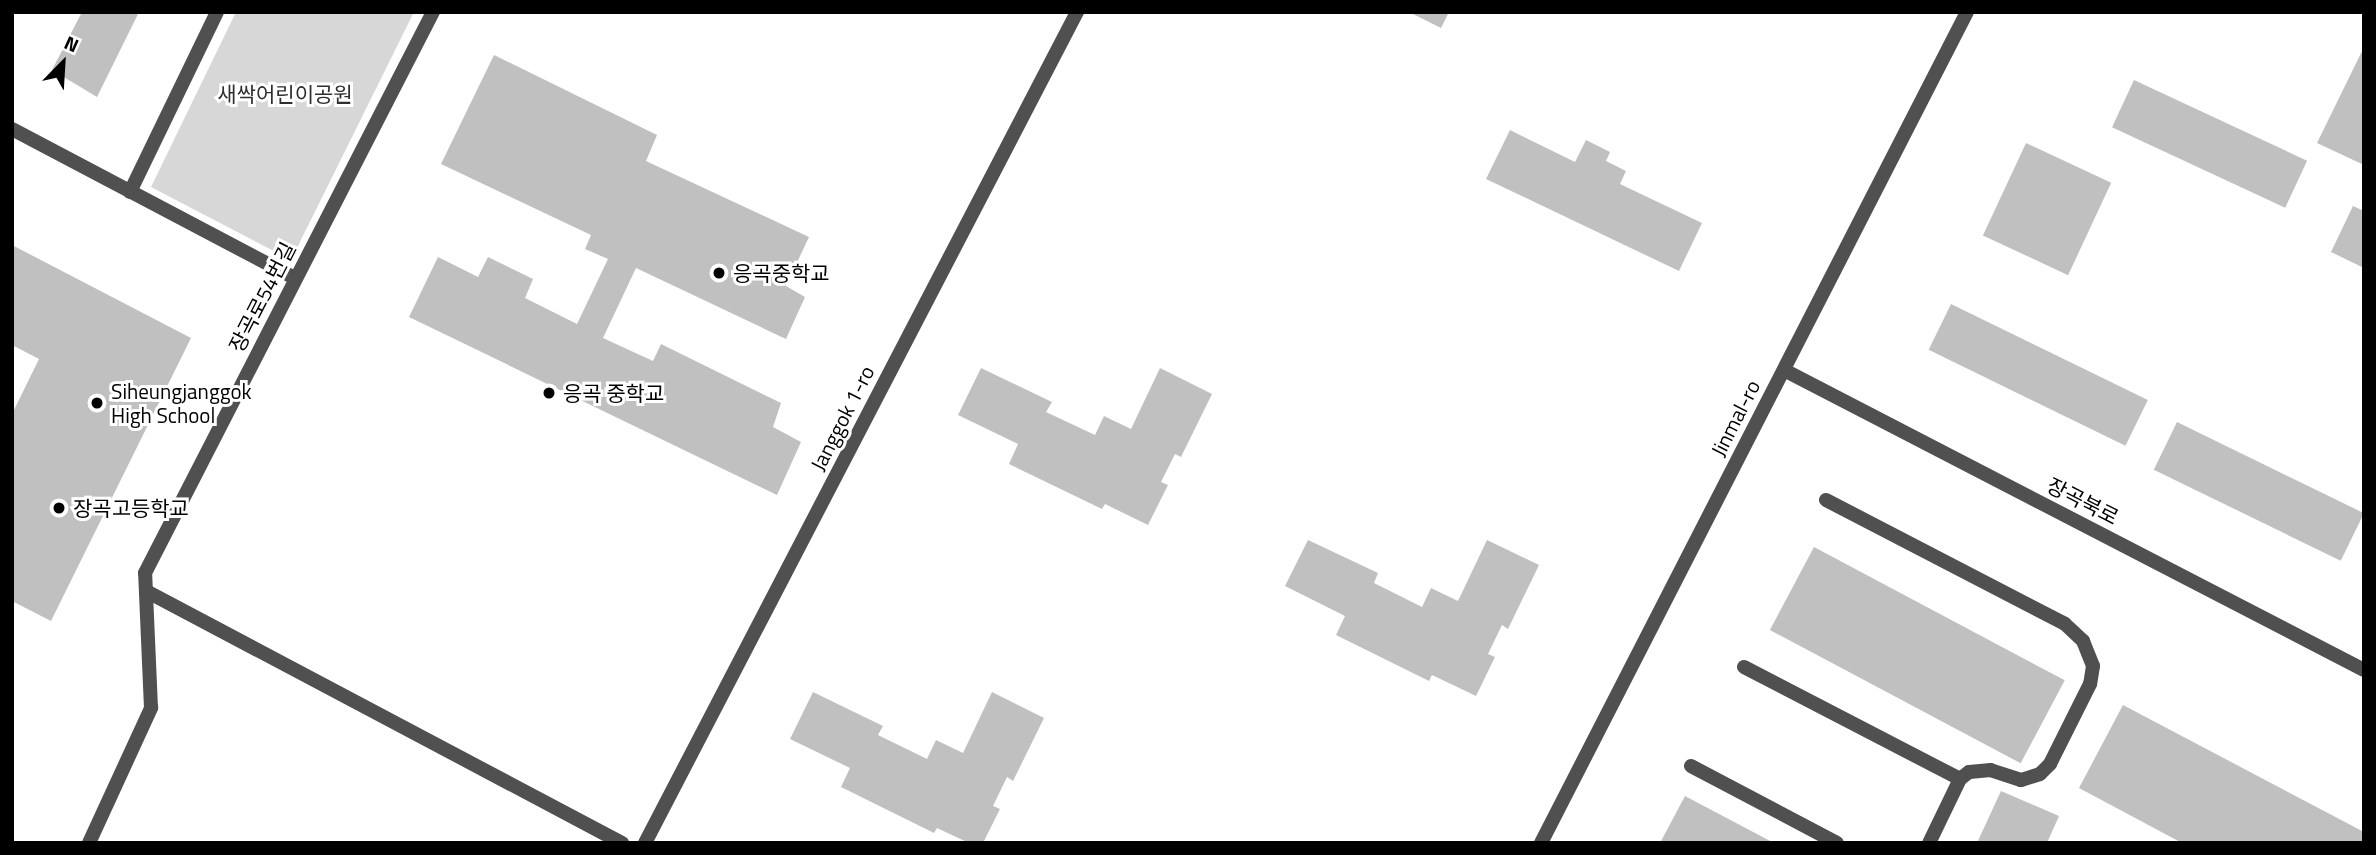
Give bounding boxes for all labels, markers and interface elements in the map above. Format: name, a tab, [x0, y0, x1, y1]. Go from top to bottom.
text: N	[60, 27, 84, 59]
north arrow	[28, 28, 98, 98]
park label: 새싹어린이공원	[217, 81, 353, 107]
street label: 장곡로54번길	[224, 238, 300, 356]
place label: 응곡중학교	[733, 260, 830, 286]
marker: 응곡중학교	[711, 265, 727, 281]
street label: Janggok 1-ro	[805, 361, 879, 475]
street label: Jinmal-ro	[1705, 376, 1765, 460]
place label: Siheungjanggok High School	[111, 378, 252, 428]
place label: 응곡 중학교	[563, 380, 664, 406]
marker: 응곡 중학교	[541, 385, 557, 401]
marker: Siheungjanggok High School	[89, 395, 105, 411]
street label: 장곡북로	[2043, 472, 2123, 530]
place label: 장곡고등학교	[73, 495, 189, 521]
marker: 장곡고등학교	[51, 500, 67, 516]

